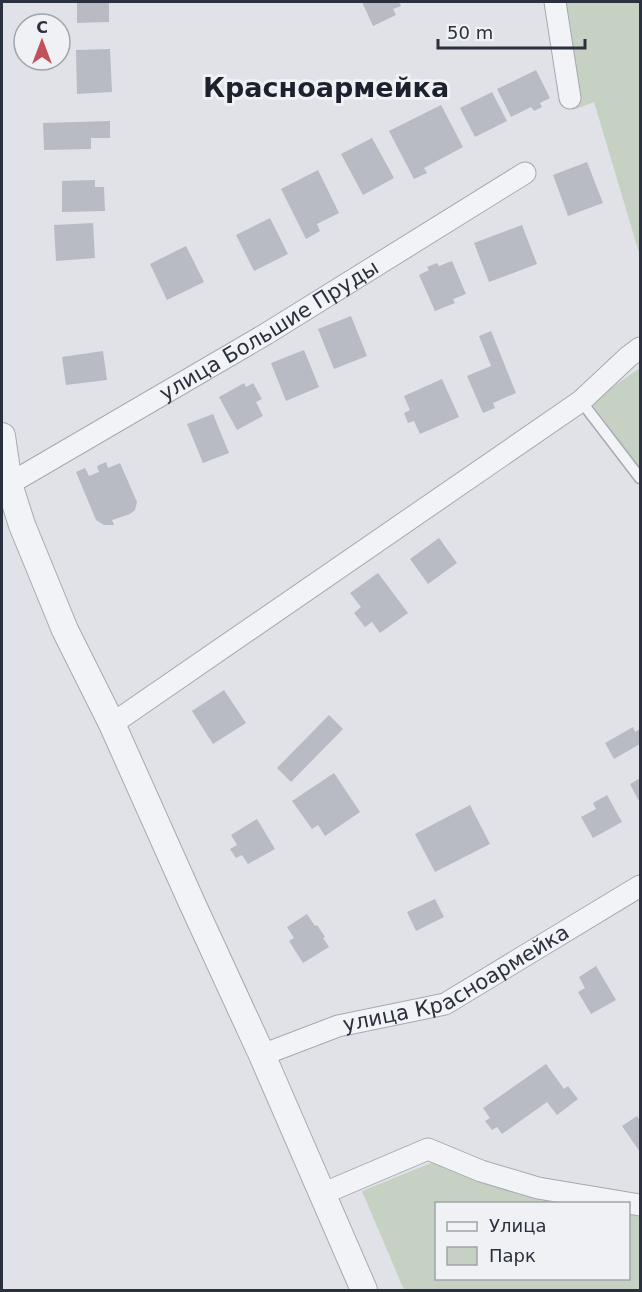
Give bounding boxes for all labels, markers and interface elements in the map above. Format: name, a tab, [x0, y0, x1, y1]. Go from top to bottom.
north arrow	[12, 12, 72, 72]
scale bar	[438, 12, 585, 50]
text: С	[36, 18, 48, 37]
text: 50 m	[447, 22, 493, 43]
district label: Красноармейка	[203, 72, 449, 103]
street label: улица Большие Пруды	[155, 255, 383, 406]
street label: улица Красноармейка	[341, 920, 573, 1037]
legend	[435, 1202, 630, 1280]
text: Улица	[489, 1215, 546, 1236]
text: Парк	[489, 1245, 536, 1266]

